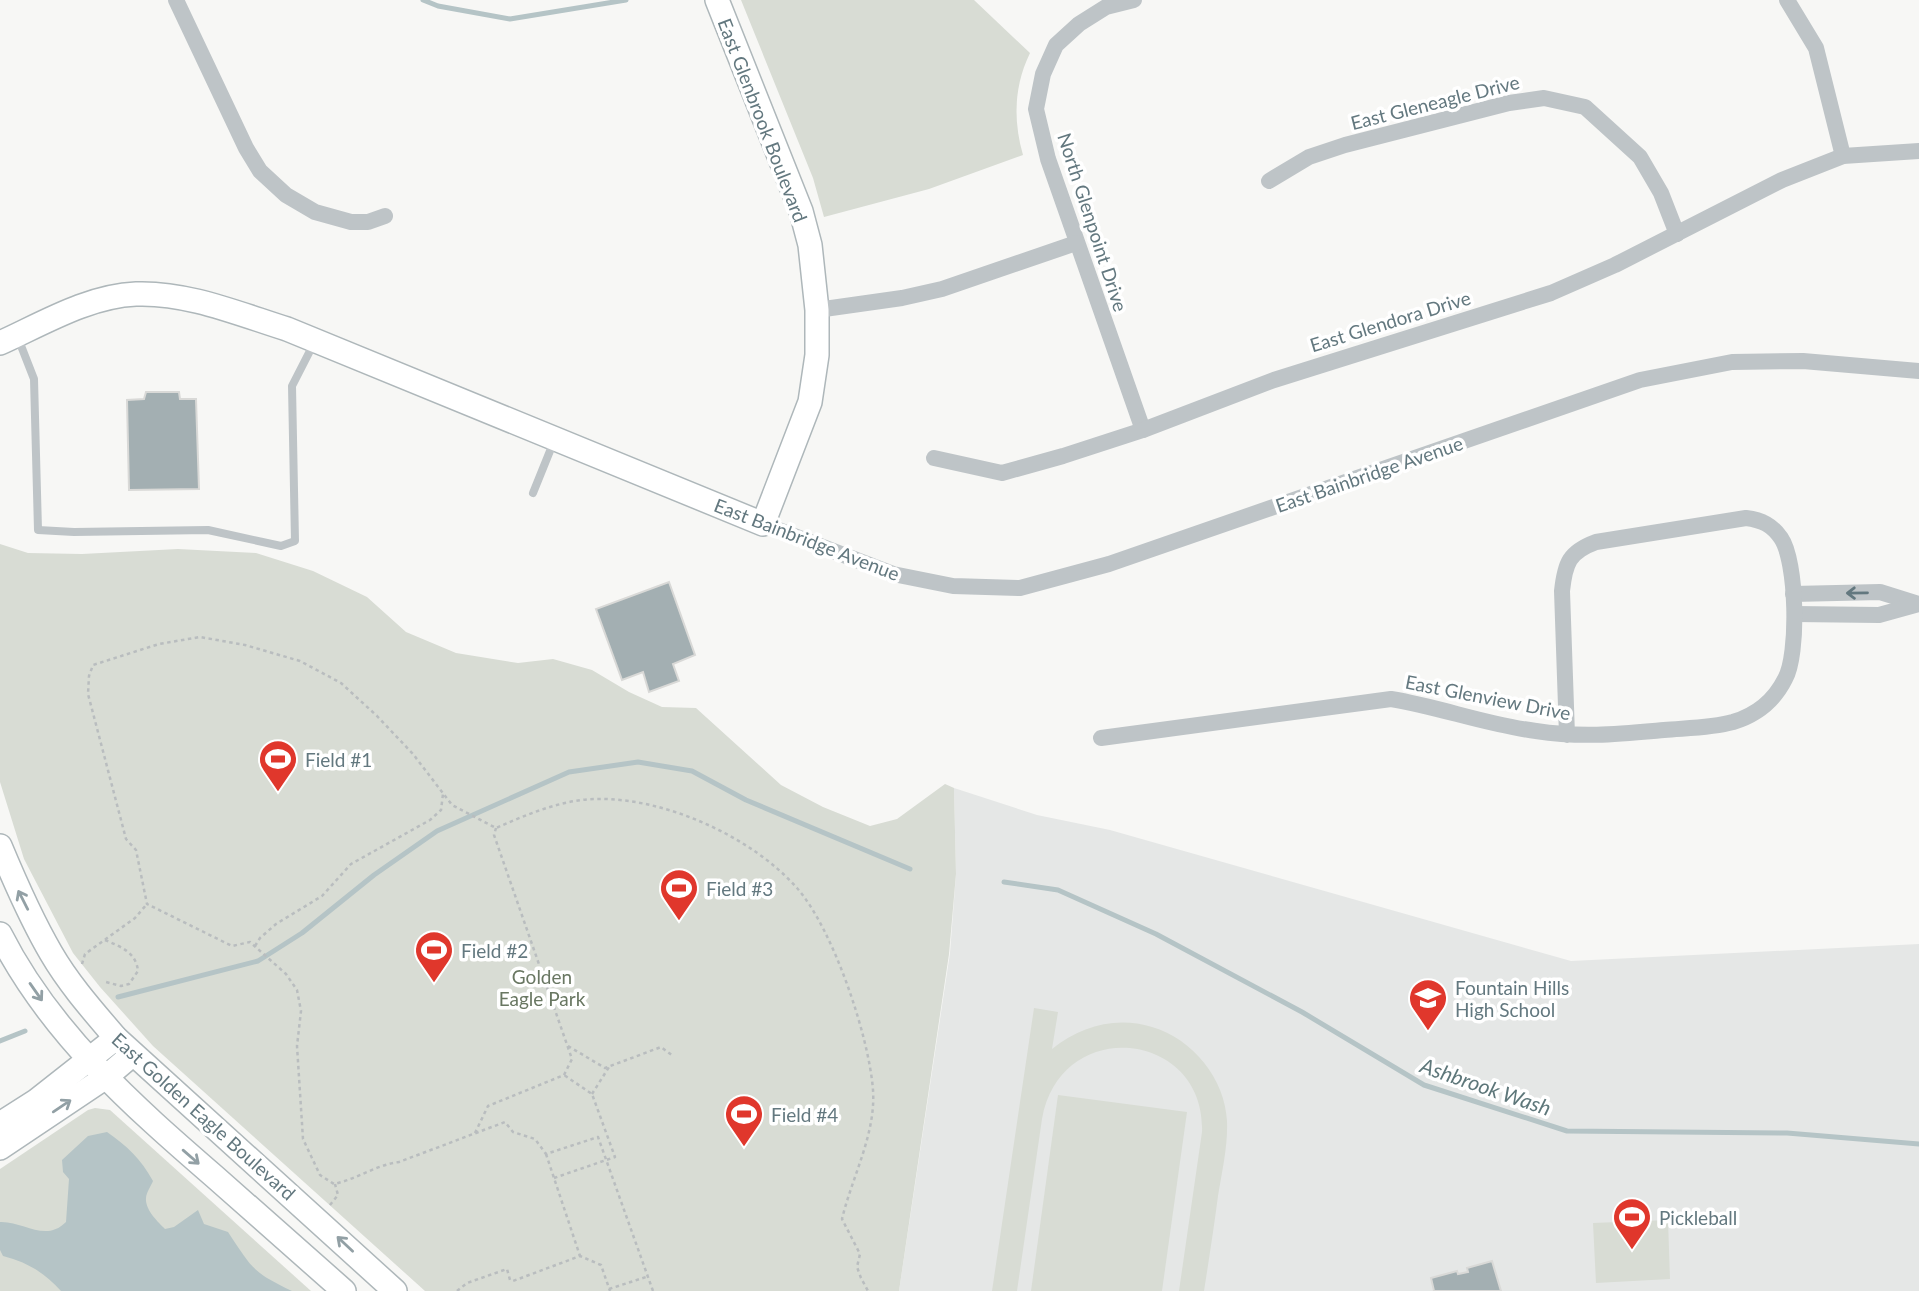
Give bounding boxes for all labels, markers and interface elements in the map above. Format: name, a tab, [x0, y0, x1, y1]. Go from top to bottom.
street label: East Glenbrook Boulevard	[713, 15, 813, 225]
street label: East Gleneagle Drive	[1348, 70, 1522, 134]
street label: North Glenpoint Drive	[1053, 130, 1133, 314]
street label: East Glendora Drive	[1307, 286, 1473, 356]
street label: East Bainbridge Avenue	[1272, 431, 1466, 517]
street label: East Bainbridge Avenue	[711, 493, 903, 585]
one-way arrow	[1845, 586, 1868, 599]
street label: East Glenview Drive	[1403, 670, 1573, 724]
sports icon: Field #1	[257, 738, 299, 793]
place label: Field #1	[305, 748, 372, 771]
sports icon: Field #3	[658, 867, 700, 922]
place label: Field #3	[706, 877, 773, 900]
one-way arrow	[16, 890, 30, 911]
sports icon: Field #2	[413, 929, 455, 984]
place label: Field #2	[461, 939, 528, 962]
park label: Golden Eagle Park	[499, 965, 586, 1010]
place label: Fountain Hills High School	[1455, 976, 1569, 1021]
school or university icon: Fountain Hills High School	[1407, 977, 1449, 1032]
one-way arrow	[29, 982, 43, 1001]
street label: East Golden Eagle Boulevard	[108, 1028, 300, 1204]
water label: Ashbrook Wash	[1417, 1052, 1554, 1120]
sports icon: Field #4	[723, 1093, 765, 1148]
one-way arrow	[52, 1099, 71, 1113]
place label: Field #4	[771, 1103, 838, 1126]
one-way arrow	[182, 1149, 200, 1165]
sports icon: Pickleball	[1611, 1196, 1653, 1251]
place label: Pickleball	[1659, 1206, 1737, 1229]
one-way arrow	[337, 1236, 354, 1253]

